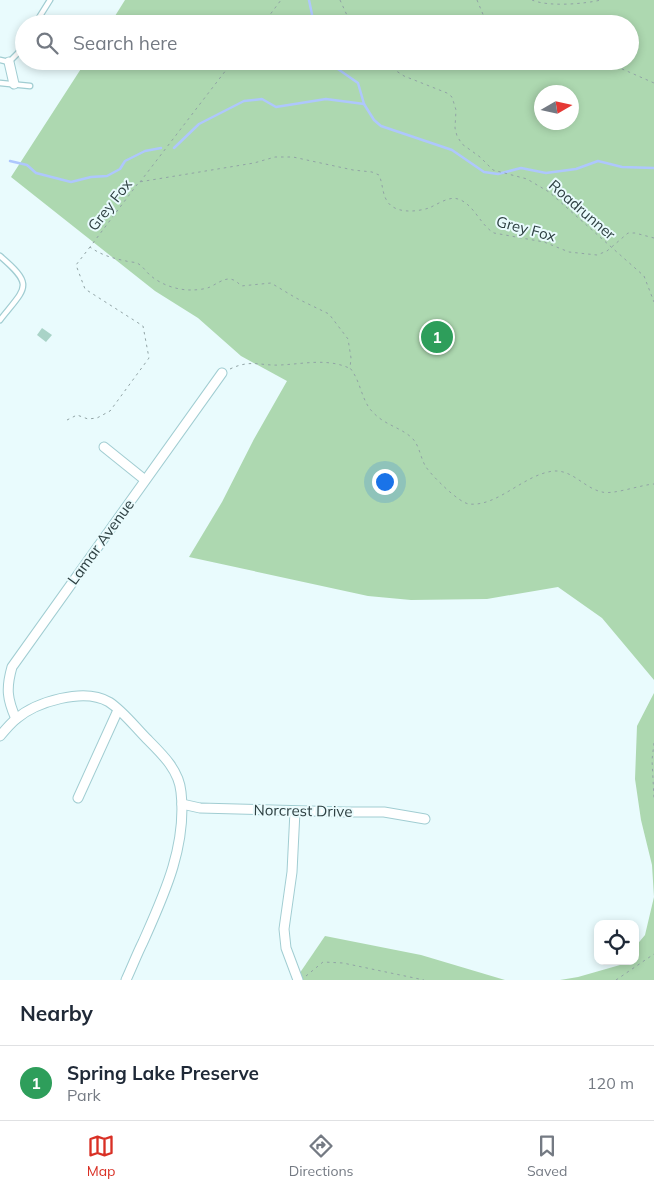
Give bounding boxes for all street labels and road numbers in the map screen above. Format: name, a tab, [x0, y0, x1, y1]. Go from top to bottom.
street label: Grey Fox	[83, 175, 136, 235]
street label: Roadrunner	[545, 176, 620, 244]
street label: Grey Fox	[494, 211, 558, 246]
street label: Lamar Avenue	[63, 495, 138, 588]
street label: Norcrest Drive	[253, 800, 353, 821]

